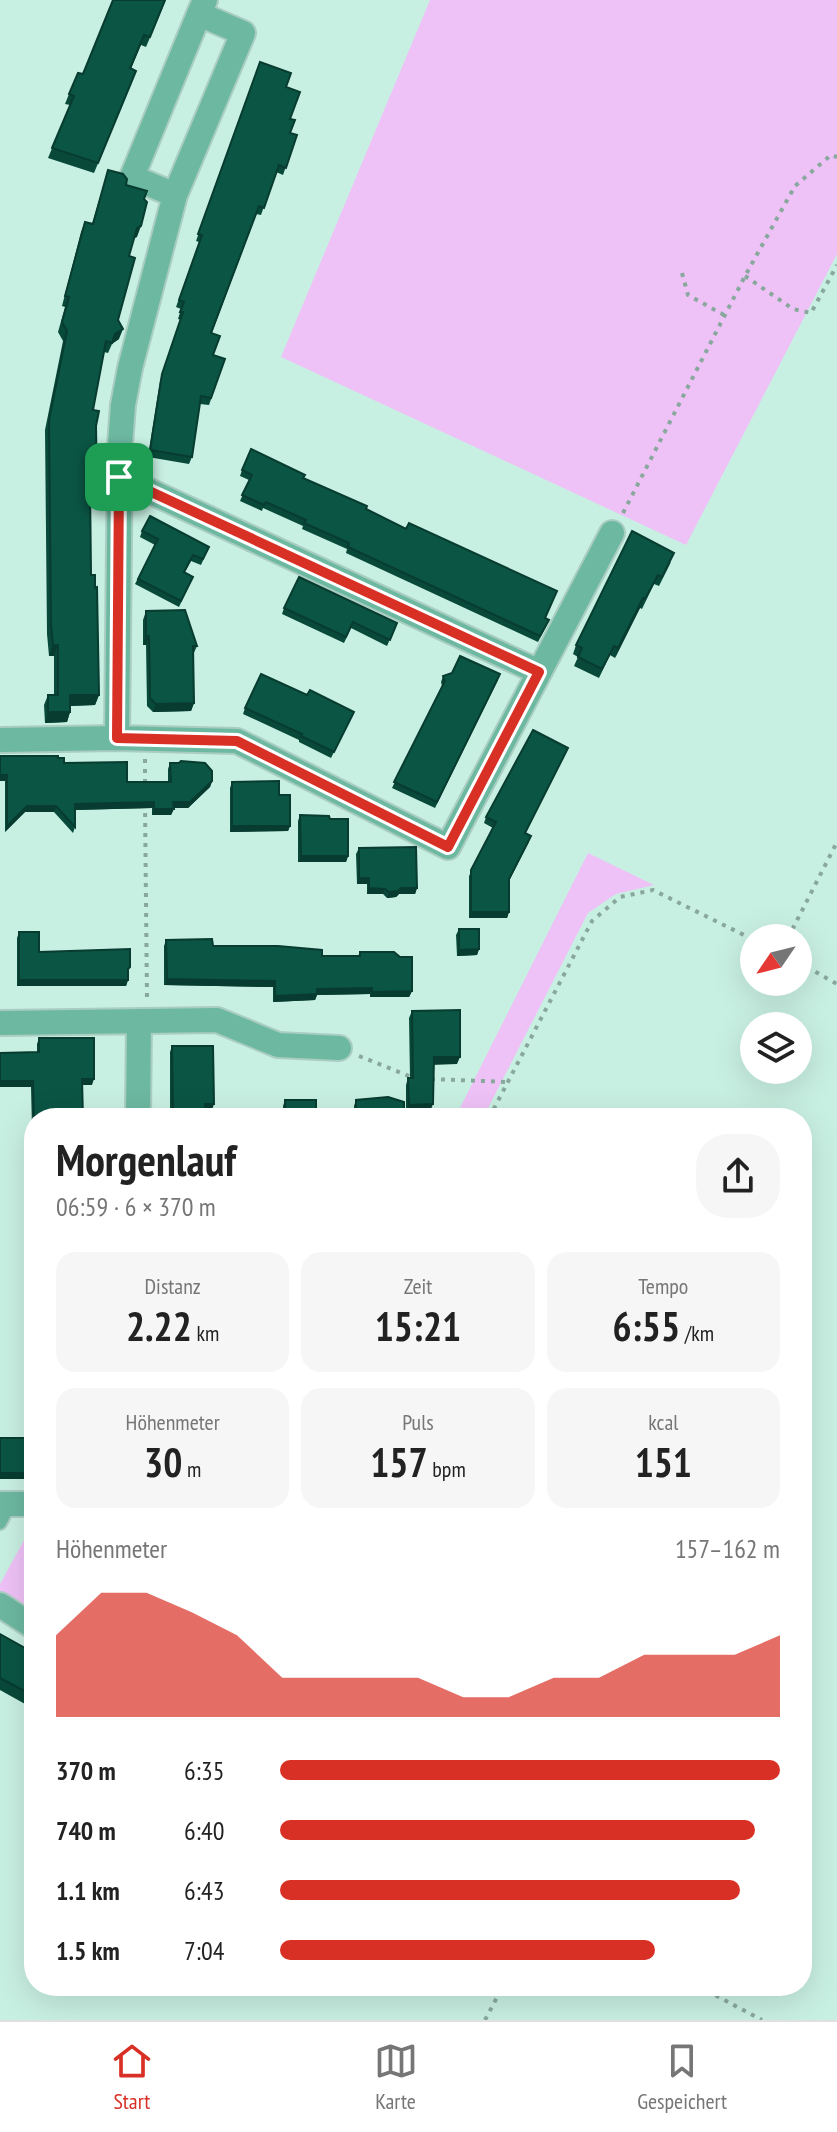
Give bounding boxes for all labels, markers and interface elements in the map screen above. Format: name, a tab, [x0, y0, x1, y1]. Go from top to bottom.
pin	[85, 443, 153, 511]
icon: arrive	[97, 455, 141, 499]
north arrow	[740, 924, 812, 996]
map controls	[740, 924, 812, 1084]
button: layers	[740, 1012, 812, 1084]
text: Morgenlauf	[56, 1131, 236, 1188]
button: share	[696, 1134, 780, 1218]
text: 06:59 · 6 × 370 m	[56, 1190, 216, 1223]
text: Distanz	[145, 1272, 201, 1300]
text: Zeit	[404, 1272, 432, 1300]
text: Tempo	[638, 1272, 688, 1300]
text: 2.22	[126, 1300, 192, 1352]
text: 15:21	[375, 1300, 461, 1352]
text: 6:55	[613, 1300, 680, 1352]
text: km	[192, 1319, 219, 1347]
text: /km	[680, 1319, 714, 1347]
text: Höhenmeter	[126, 1408, 220, 1436]
text: Puls	[402, 1408, 434, 1436]
text: kcal	[648, 1408, 678, 1436]
text: 30	[144, 1436, 182, 1488]
text: 157	[370, 1436, 428, 1488]
text: 151	[635, 1436, 692, 1488]
text: m	[182, 1455, 201, 1483]
text: bpm	[428, 1455, 466, 1483]
text: Höhenmeter	[56, 1532, 167, 1565]
text: 157–162 m	[675, 1532, 780, 1565]
text: 370 m	[56, 1754, 116, 1787]
text: 6:35	[184, 1754, 224, 1787]
text: 740 m	[56, 1814, 116, 1847]
text: 6:40	[184, 1814, 224, 1847]
text: 1.1 km	[56, 1874, 120, 1907]
text: 6:43	[184, 1874, 224, 1907]
text: 1.5 km	[56, 1934, 120, 1967]
text: 7:04	[184, 1934, 224, 1967]
tab: Start	[110, 2039, 154, 2115]
tab: Karte	[374, 2039, 418, 2115]
tab: Gespeichert	[637, 2039, 727, 2115]

